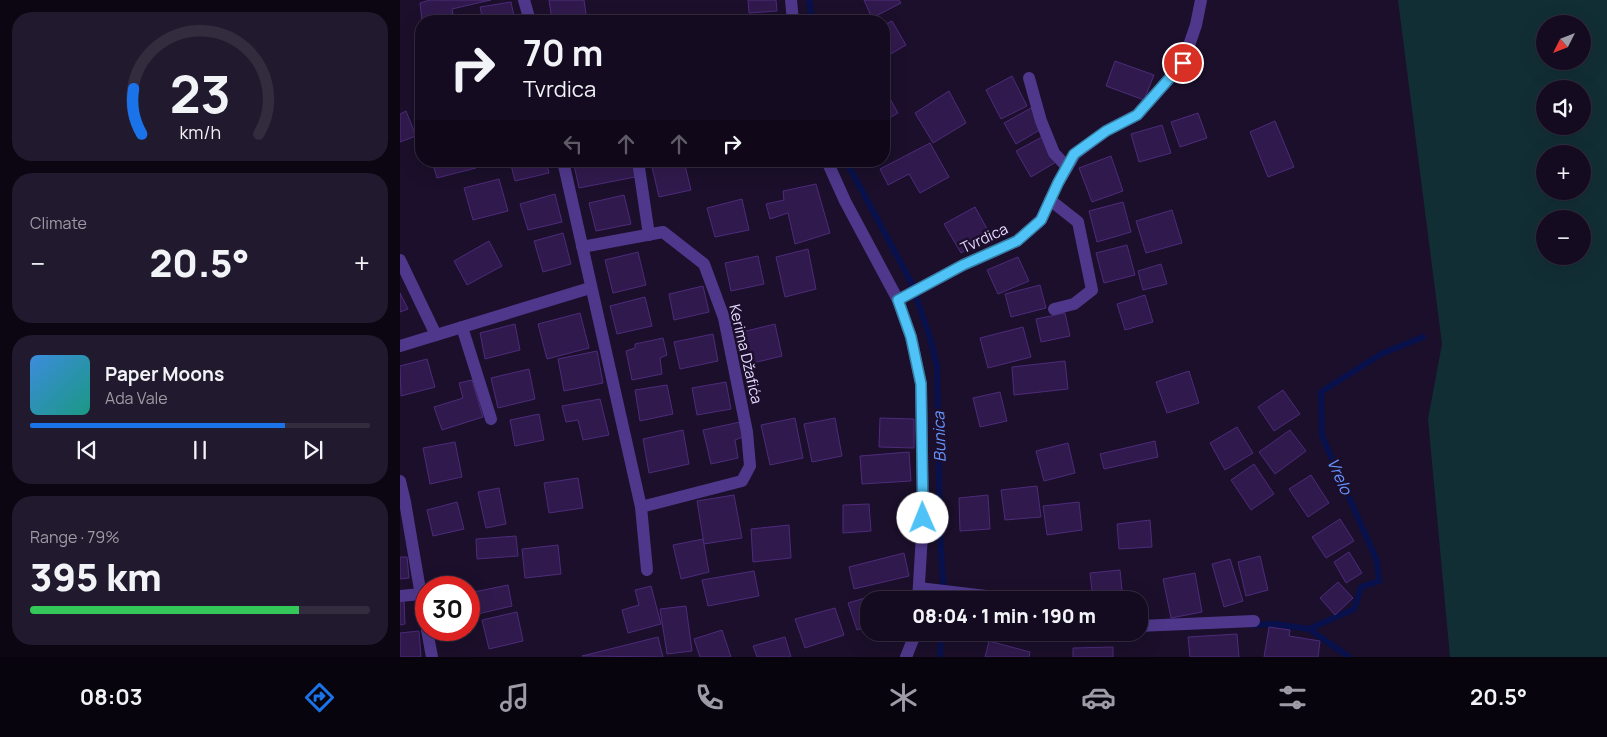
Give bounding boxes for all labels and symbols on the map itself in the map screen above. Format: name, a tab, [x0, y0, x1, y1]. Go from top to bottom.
north arrow	[1536, 15, 1591, 70]
pin	[1162, 42, 1204, 84]
street label: Tvrdica	[957, 218, 1011, 258]
street label: Kerima Džafića	[724, 302, 768, 406]
water label: Bunica	[927, 410, 951, 462]
water label: Vrelo	[1322, 454, 1358, 499]
position arrow	[896, 491, 948, 543]
speed limit sign: 30	[415, 576, 480, 641]

